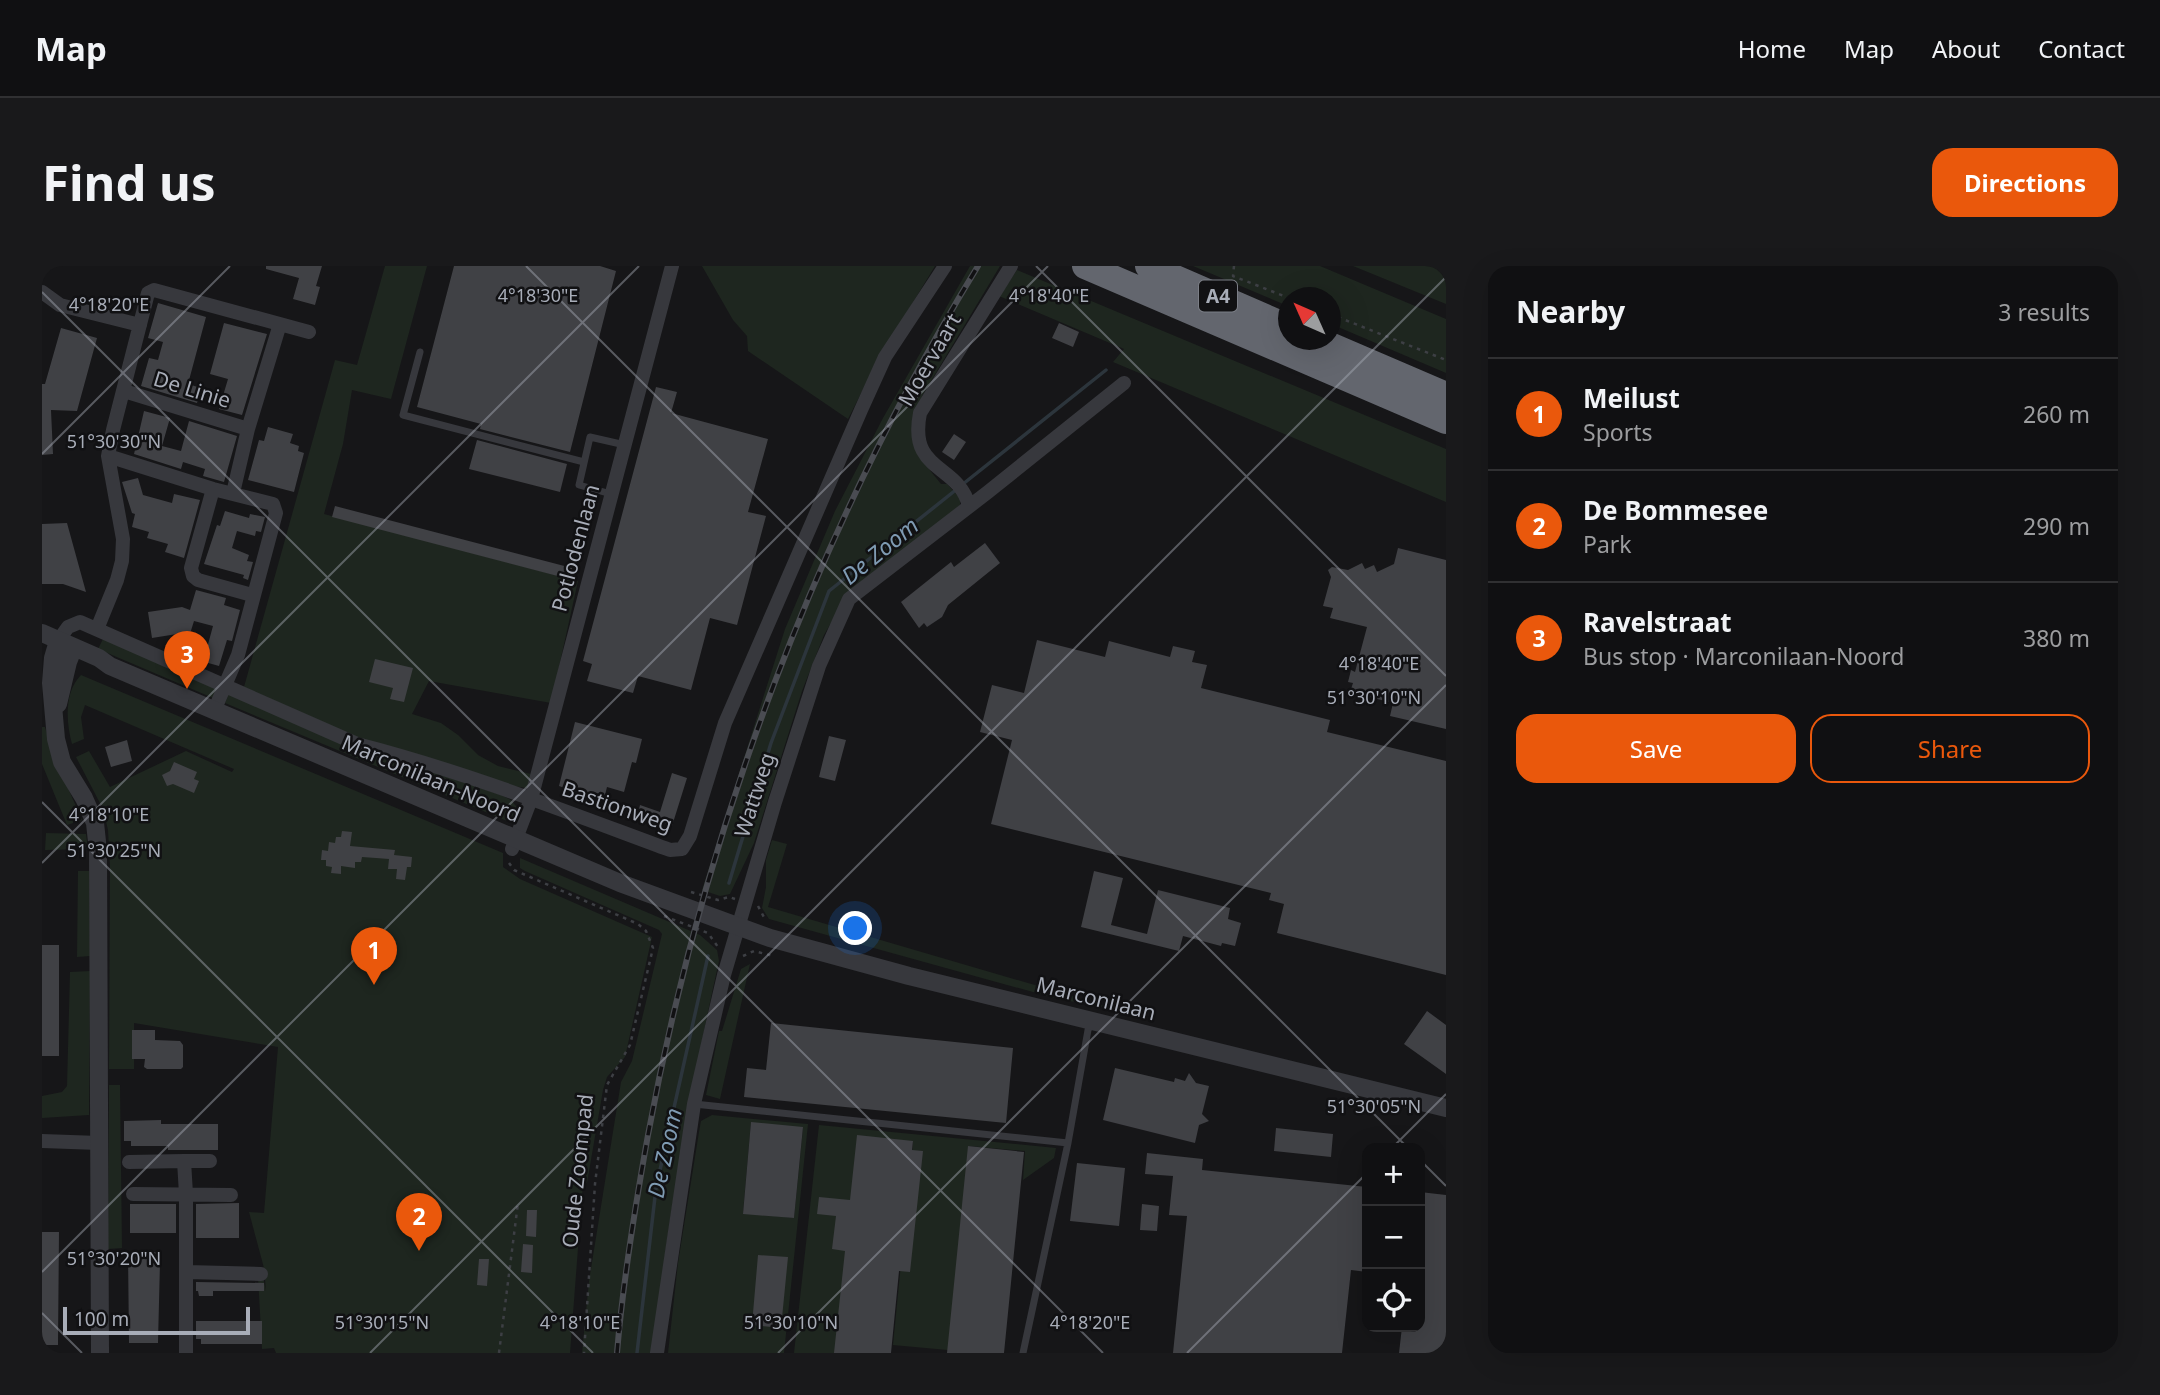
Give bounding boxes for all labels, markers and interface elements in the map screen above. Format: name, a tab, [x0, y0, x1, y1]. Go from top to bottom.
text: Map	[35, 26, 107, 71]
text: Home	[1738, 32, 1806, 65]
text: Map	[1844, 32, 1894, 65]
text: About	[1932, 32, 2000, 65]
text: Contact	[2038, 32, 2125, 65]
button: Directions	[1932, 148, 2118, 217]
text: Find us	[42, 149, 216, 215]
road number: A4	[1199, 280, 1237, 312]
text: 4°18'30"E	[498, 283, 578, 307]
text: 4°18'40"E	[1009, 283, 1089, 307]
north arrow	[1278, 287, 1341, 350]
text: Nearby	[1516, 291, 1625, 332]
text: 4°18'20"E	[69, 292, 149, 316]
text: 3 results	[1998, 296, 2090, 328]
street label: Moervaart	[891, 308, 967, 411]
street label: De Linie	[150, 364, 234, 414]
text: Meilust	[1583, 380, 1680, 416]
text: 1	[1532, 398, 1546, 430]
text: 260 m	[2023, 398, 2090, 430]
text: Sports	[1583, 416, 1653, 448]
text: 51°30'30"N	[67, 429, 161, 453]
street label: Potlodenlaan	[545, 481, 605, 615]
text: De Bommesee	[1583, 492, 1768, 528]
water label: De Zoom	[834, 509, 925, 591]
text: 2	[1532, 510, 1546, 542]
text: 290 m	[2023, 510, 2090, 542]
text: Park	[1583, 528, 1632, 560]
text: Ravelstraat	[1583, 604, 1732, 640]
text: 3	[1532, 622, 1546, 654]
text: 380 m	[2023, 622, 2090, 654]
pin: 3	[164, 631, 210, 689]
text: Bus stop · Marconilaan-Noord	[1583, 640, 1904, 672]
text: 4°18'40"E	[1339, 651, 1419, 675]
text: 51°30'10"N	[1327, 685, 1421, 709]
button: Save	[1516, 714, 1796, 783]
button: Share	[1810, 714, 2090, 783]
street label: Marconilaan-Noord	[338, 728, 525, 828]
street label: Wattweg	[727, 749, 781, 841]
street label: Bastionweg	[558, 774, 676, 838]
text: 4°18'10"E	[69, 802, 149, 826]
text: 51°30'25"N	[67, 838, 161, 862]
your location	[838, 911, 872, 945]
pin: 1	[351, 927, 397, 985]
street label: Marconilaan	[1034, 970, 1159, 1026]
street label: Oude Zoompad	[555, 1093, 599, 1249]
text: 51°30'05"N	[1327, 1094, 1421, 1118]
water label: De Zoom	[639, 1105, 689, 1201]
map controls	[1362, 1143, 1425, 1332]
button: +	[1362, 1143, 1425, 1206]
pin: 2	[396, 1193, 442, 1251]
button: −	[1362, 1206, 1425, 1269]
text: 51°30'20"N	[67, 1246, 161, 1270]
button: locate	[1362, 1269, 1425, 1332]
scale bar	[63, 1304, 250, 1336]
text: 100 m	[74, 1306, 129, 1332]
text: 51°30'15"N	[335, 1310, 429, 1334]
text: 4°18'10"E	[540, 1310, 620, 1334]
text: 51°30'10"N	[744, 1310, 838, 1334]
text: 4°18'20"E	[1050, 1310, 1130, 1334]

